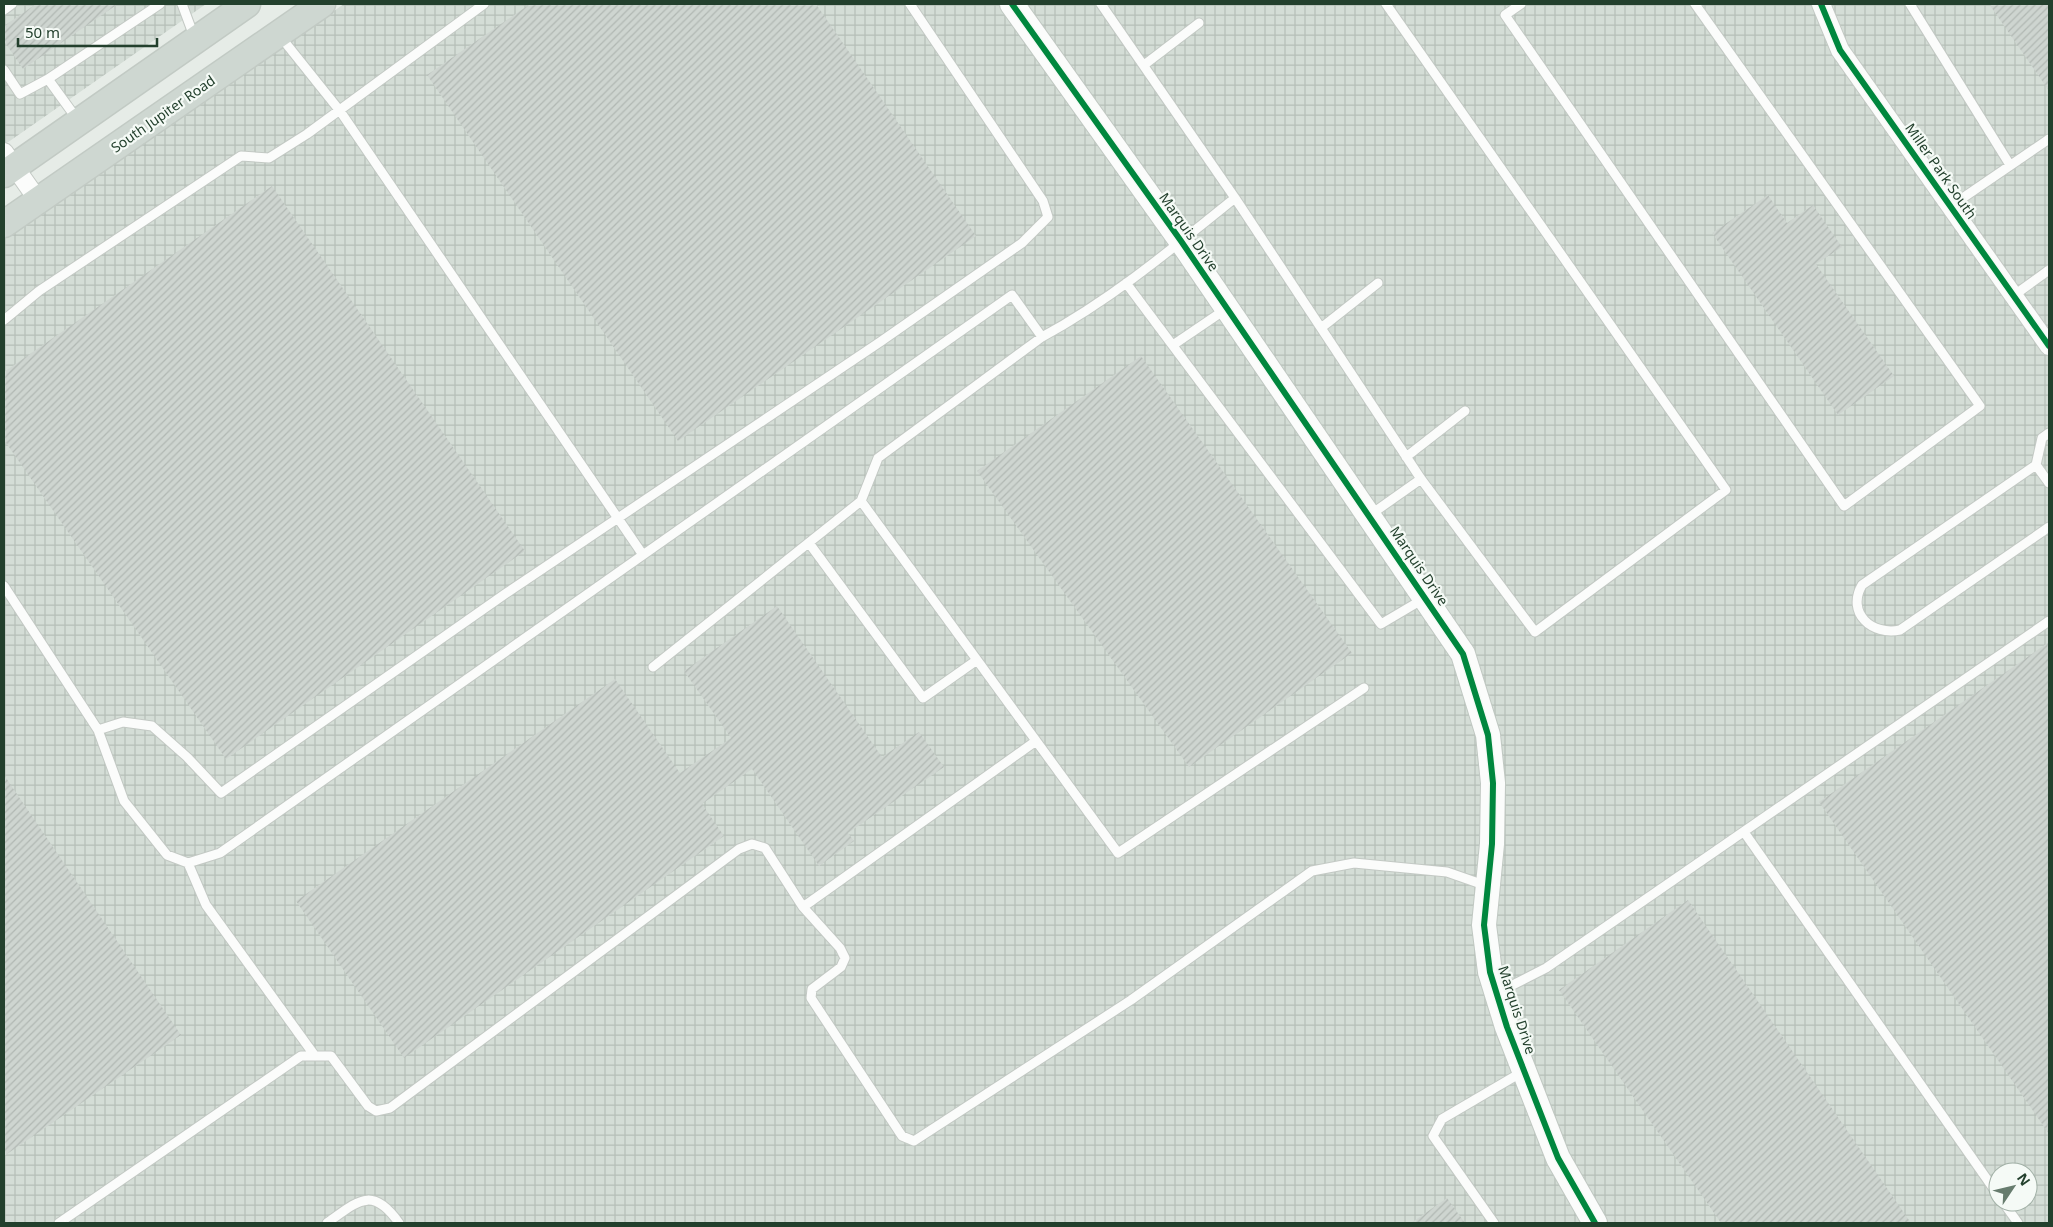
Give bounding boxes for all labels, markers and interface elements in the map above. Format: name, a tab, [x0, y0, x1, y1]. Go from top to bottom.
scale bar	[18, 15, 156, 47]
text: 50 m	[25, 22, 60, 42]
street label: South Jupiter Road	[107, 71, 218, 157]
street label: Miller Park South	[1901, 119, 1981, 222]
street label: Marquis Drive	[1155, 189, 1224, 275]
street label: Marquis Drive	[1386, 522, 1453, 609]
street label: Marquis Drive	[1494, 963, 1541, 1057]
north arrow	[1988, 1162, 2038, 1212]
text: N	[2013, 1169, 2035, 1189]

